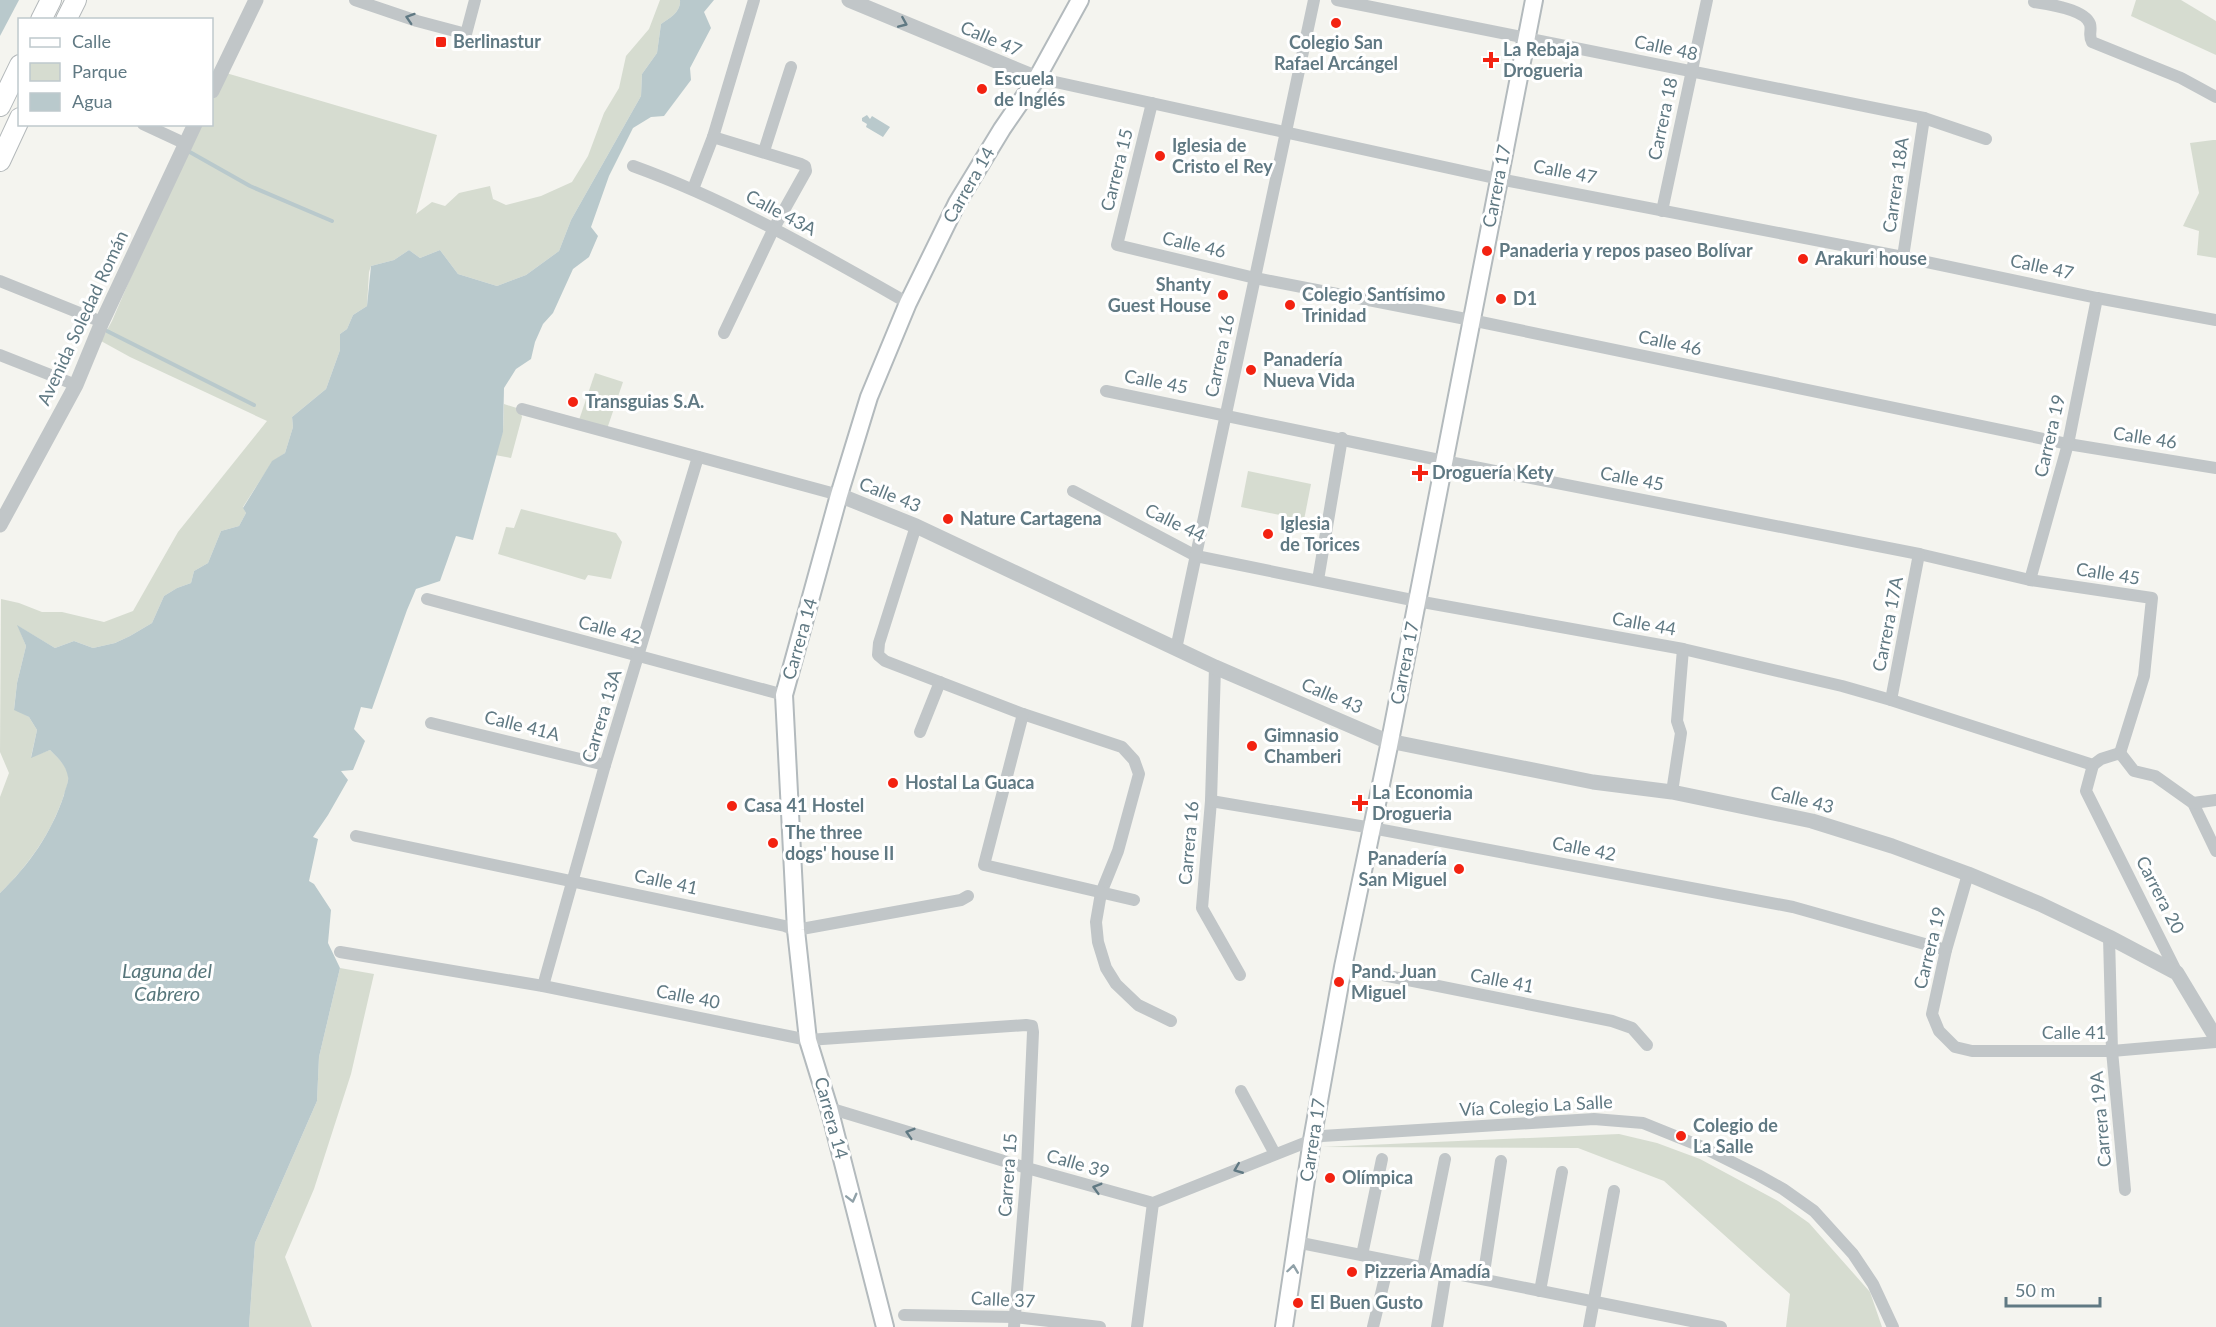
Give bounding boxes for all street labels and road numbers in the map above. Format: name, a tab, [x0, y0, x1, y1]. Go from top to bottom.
street label: Calle 47	[957, 15, 1025, 61]
street label: Calle 48	[1632, 30, 1700, 64]
street label: Carrera 18	[1643, 75, 1682, 162]
street label: Carrera 15	[1095, 126, 1137, 213]
street label: Carrera 18A	[1877, 135, 1913, 234]
street label: Carrera 17	[1477, 142, 1515, 229]
street label: Carrera 14	[938, 143, 999, 226]
street label: Calle 47	[1531, 154, 1599, 188]
street label: Calle 43A	[742, 184, 821, 240]
street label: Calle 46	[1160, 226, 1228, 262]
street label: Avenida Soledad Román	[32, 227, 132, 408]
street label: Calle 47	[2008, 249, 2076, 283]
street label: Carrera 16	[1200, 312, 1239, 399]
street label: Calle 46	[1636, 325, 1704, 359]
street label: Calle 45	[1122, 364, 1190, 398]
street label: Carrera 19	[2029, 392, 2069, 479]
street label: Calle 46	[2112, 421, 2179, 453]
street label: Calle 45	[1598, 461, 1666, 495]
street label: Calle 43	[856, 472, 924, 516]
street label: Calle 44	[1142, 498, 1209, 546]
street label: Calle 45	[2075, 557, 2142, 589]
street label: Carrera 17A	[1867, 574, 1907, 673]
street label: Carrera 14	[777, 595, 821, 682]
street label: Calle 44	[1611, 607, 1678, 639]
street label: Calle 42	[576, 610, 644, 648]
street label: Carrera 17	[1385, 619, 1423, 706]
street label: Carrera 13A	[576, 666, 626, 765]
street label: Calle 43	[1298, 672, 1366, 718]
street label: Calle 41A	[482, 705, 563, 745]
street label: Calle 43	[1768, 781, 1836, 818]
street label: Carrera 16	[1173, 800, 1203, 886]
street label: Calle 42	[1550, 831, 1618, 865]
street label: Carrera 20	[2132, 852, 2190, 937]
street label: Calle 41	[632, 864, 700, 898]
street label: Carrera 19	[1908, 904, 1950, 991]
street label: Calle 41	[1468, 963, 1536, 997]
street label: Calle 40	[654, 979, 722, 1013]
street label: Calle 41	[2042, 1021, 2106, 1043]
street label: Carrera 19A	[2085, 1069, 2115, 1168]
street label: Carrera 14	[810, 1074, 853, 1161]
street label: Vía Colegio La Salle	[1459, 1090, 1613, 1120]
street label: Carrera 17	[1295, 1097, 1329, 1183]
street label: Carrera 15	[993, 1132, 1021, 1218]
street label: Calle 39	[1044, 1144, 1112, 1182]
street label: Calle 37	[970, 1286, 1036, 1312]

